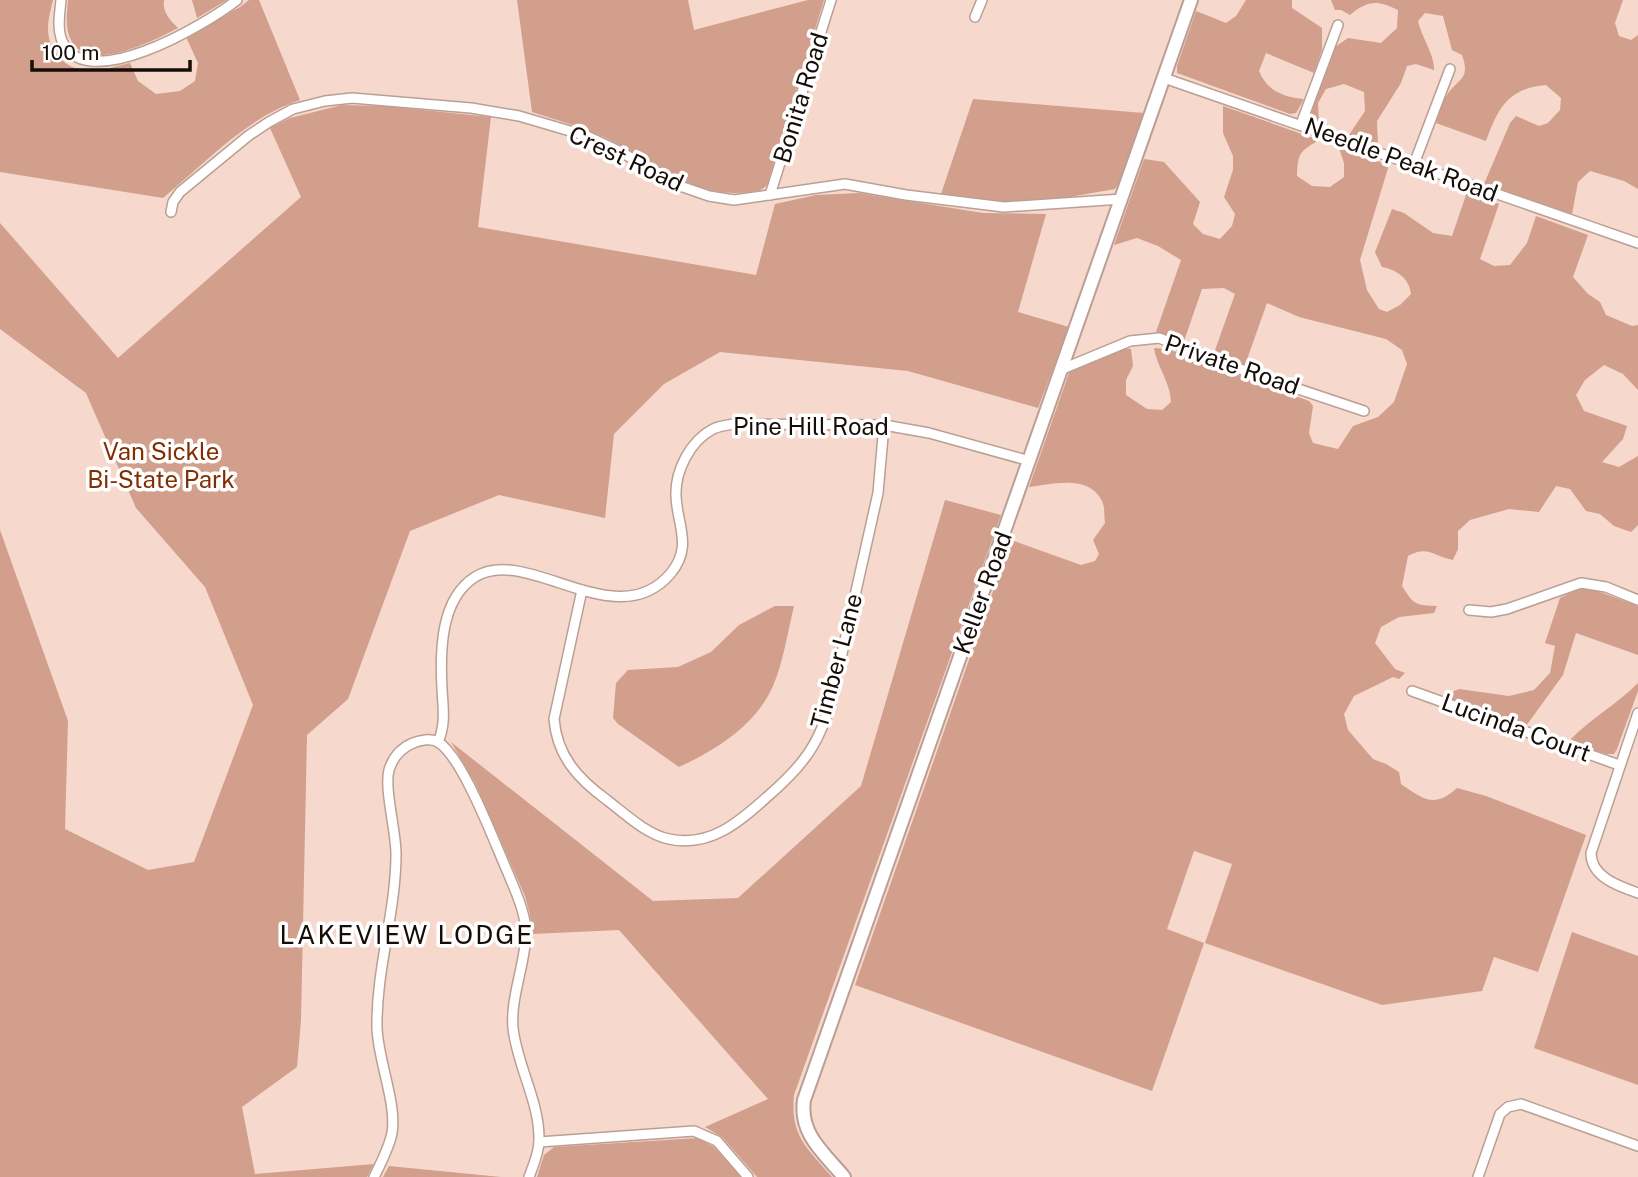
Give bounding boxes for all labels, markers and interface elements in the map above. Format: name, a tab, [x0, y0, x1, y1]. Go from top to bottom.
scale bar	[32, 28, 189, 72]
street label: Bonita Road	[767, 29, 833, 166]
text: 100 m	[42, 40, 99, 65]
street label: Needle Peak Road	[1301, 111, 1502, 207]
street label: Crest Road	[565, 119, 688, 197]
street label: Private Road	[1161, 328, 1303, 400]
street label: Pine Hill Road	[733, 412, 889, 440]
park label: Van Sickle Bi-State Park	[87, 437, 235, 493]
street label: Keller Road	[947, 527, 1017, 658]
street label: Timber Lane	[805, 590, 867, 731]
street label: Lucinda Court	[1438, 687, 1595, 767]
district label: LAKEVIEW LODGE	[280, 919, 534, 950]

